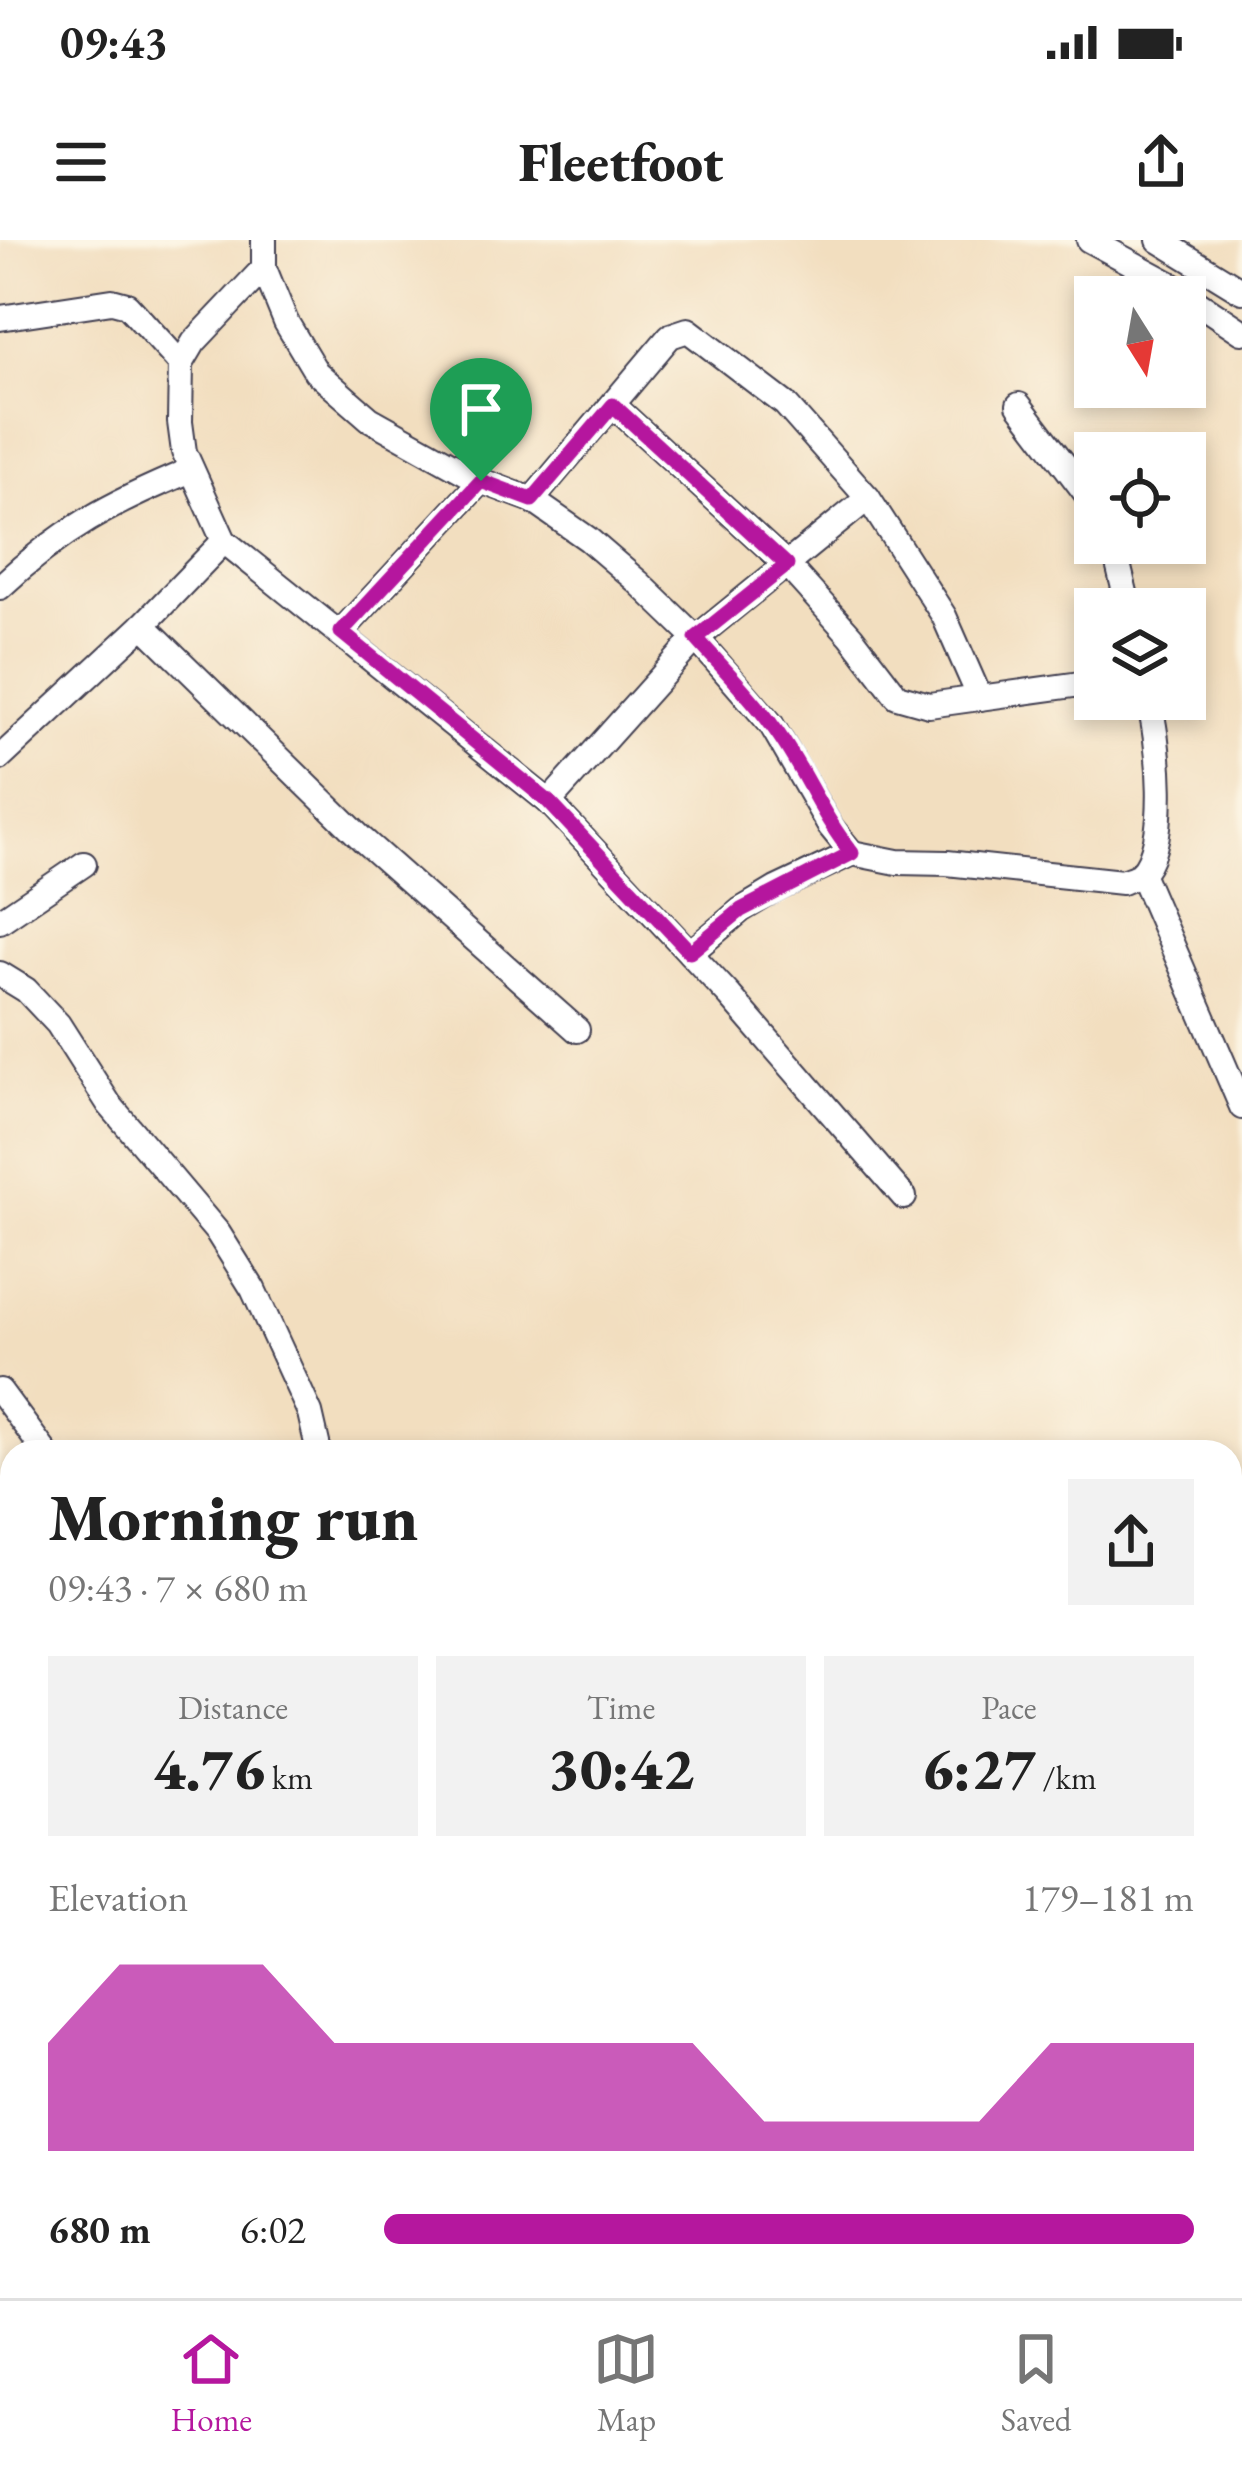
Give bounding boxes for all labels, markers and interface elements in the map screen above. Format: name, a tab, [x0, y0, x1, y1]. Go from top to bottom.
text: 09:43	[60, 13, 168, 71]
text: Fleetfoot	[519, 127, 723, 197]
icon: menu	[48, 129, 114, 195]
icon: share	[1128, 129, 1194, 195]
north arrow	[1074, 276, 1206, 408]
map controls	[1074, 276, 1206, 720]
pin	[430, 358, 532, 481]
icon: arrive	[448, 376, 514, 442]
button: locate	[1074, 432, 1206, 564]
button: layers	[1074, 588, 1206, 720]
text: Morning run	[48, 1474, 418, 1560]
button: share	[1068, 1479, 1194, 1605]
text: 09:43 · 7 × 680 m	[48, 1562, 308, 1613]
text: Distance	[178, 1686, 288, 1729]
text: Time	[587, 1686, 655, 1729]
text: Pace	[981, 1686, 1037, 1729]
text: 4.76	[153, 1729, 265, 1807]
text: 30:42	[548, 1729, 694, 1807]
text: 6:27	[921, 1729, 1036, 1807]
text: km	[265, 1756, 313, 1799]
text: /km	[1036, 1756, 1097, 1799]
text: Elevation	[48, 1872, 188, 1923]
text: 179–181 m	[1022, 1872, 1194, 1923]
text: 680 m	[48, 2204, 151, 2255]
text: 6:02	[240, 2204, 306, 2255]
tab: Home	[171, 2326, 252, 2441]
tab: Map	[593, 2326, 659, 2441]
tab: Saved	[1001, 2326, 1071, 2441]

